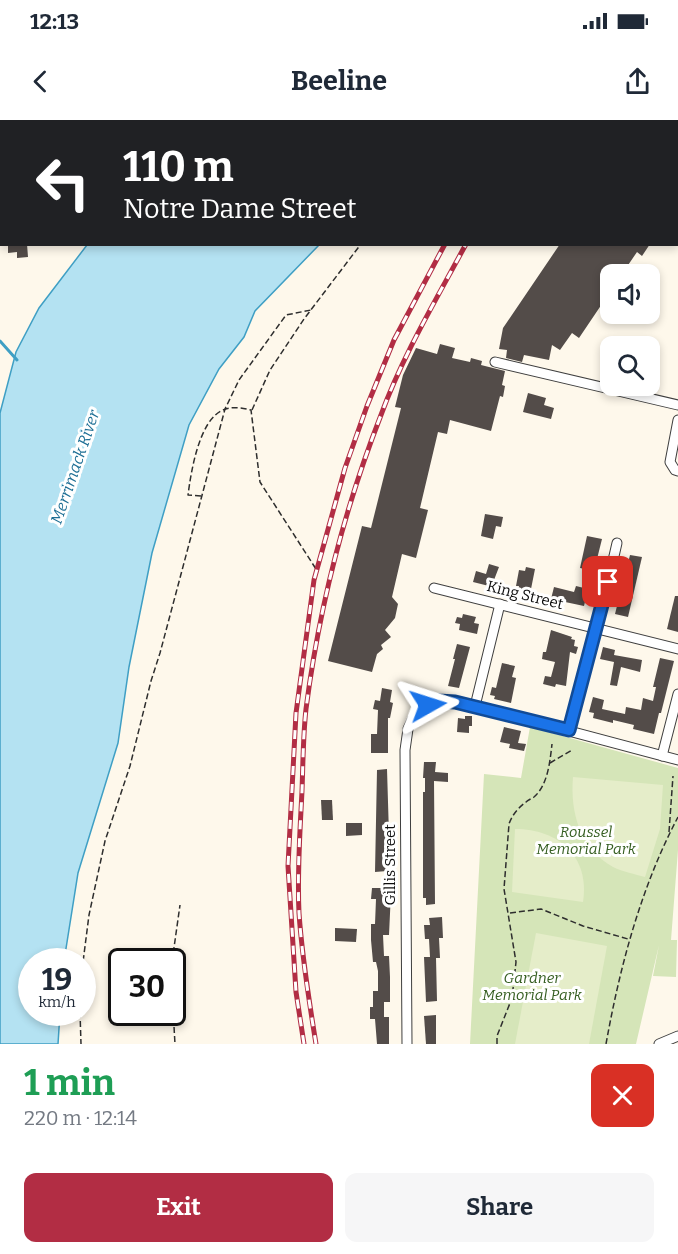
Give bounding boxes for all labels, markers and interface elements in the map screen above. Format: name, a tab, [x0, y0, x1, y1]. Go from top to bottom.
text: 12:13	[30, 8, 79, 35]
icon: back	[24, 65, 57, 98]
text: Beeline	[291, 65, 387, 97]
icon: share	[621, 65, 654, 98]
text: 110 m	[123, 142, 234, 192]
icon: left	[24, 144, 102, 222]
text: Notre Dame Street	[123, 193, 356, 225]
map controls	[600, 264, 660, 396]
button: sound	[600, 264, 660, 324]
button: search	[600, 336, 660, 396]
water label: Merrimack River	[47, 406, 104, 526]
pin	[582, 556, 633, 607]
icon: arrive	[591, 565, 624, 598]
street label: King Street	[485, 577, 566, 613]
position arrow	[396, 673, 460, 737]
park label: Roussel Memorial Park	[536, 823, 637, 858]
street label: Gillis Street	[381, 824, 399, 906]
speed limit sign: 30	[108, 948, 186, 1026]
text: 19	[42, 962, 72, 998]
park label: Gardner Memorial Park	[482, 969, 583, 1004]
text: km/h	[38, 993, 76, 1011]
text: 1 min	[24, 1061, 115, 1105]
button: close	[591, 1064, 654, 1127]
text: 220 m · 12:14	[24, 1106, 137, 1130]
button: Exit	[24, 1173, 333, 1242]
button: Share	[345, 1173, 654, 1242]

